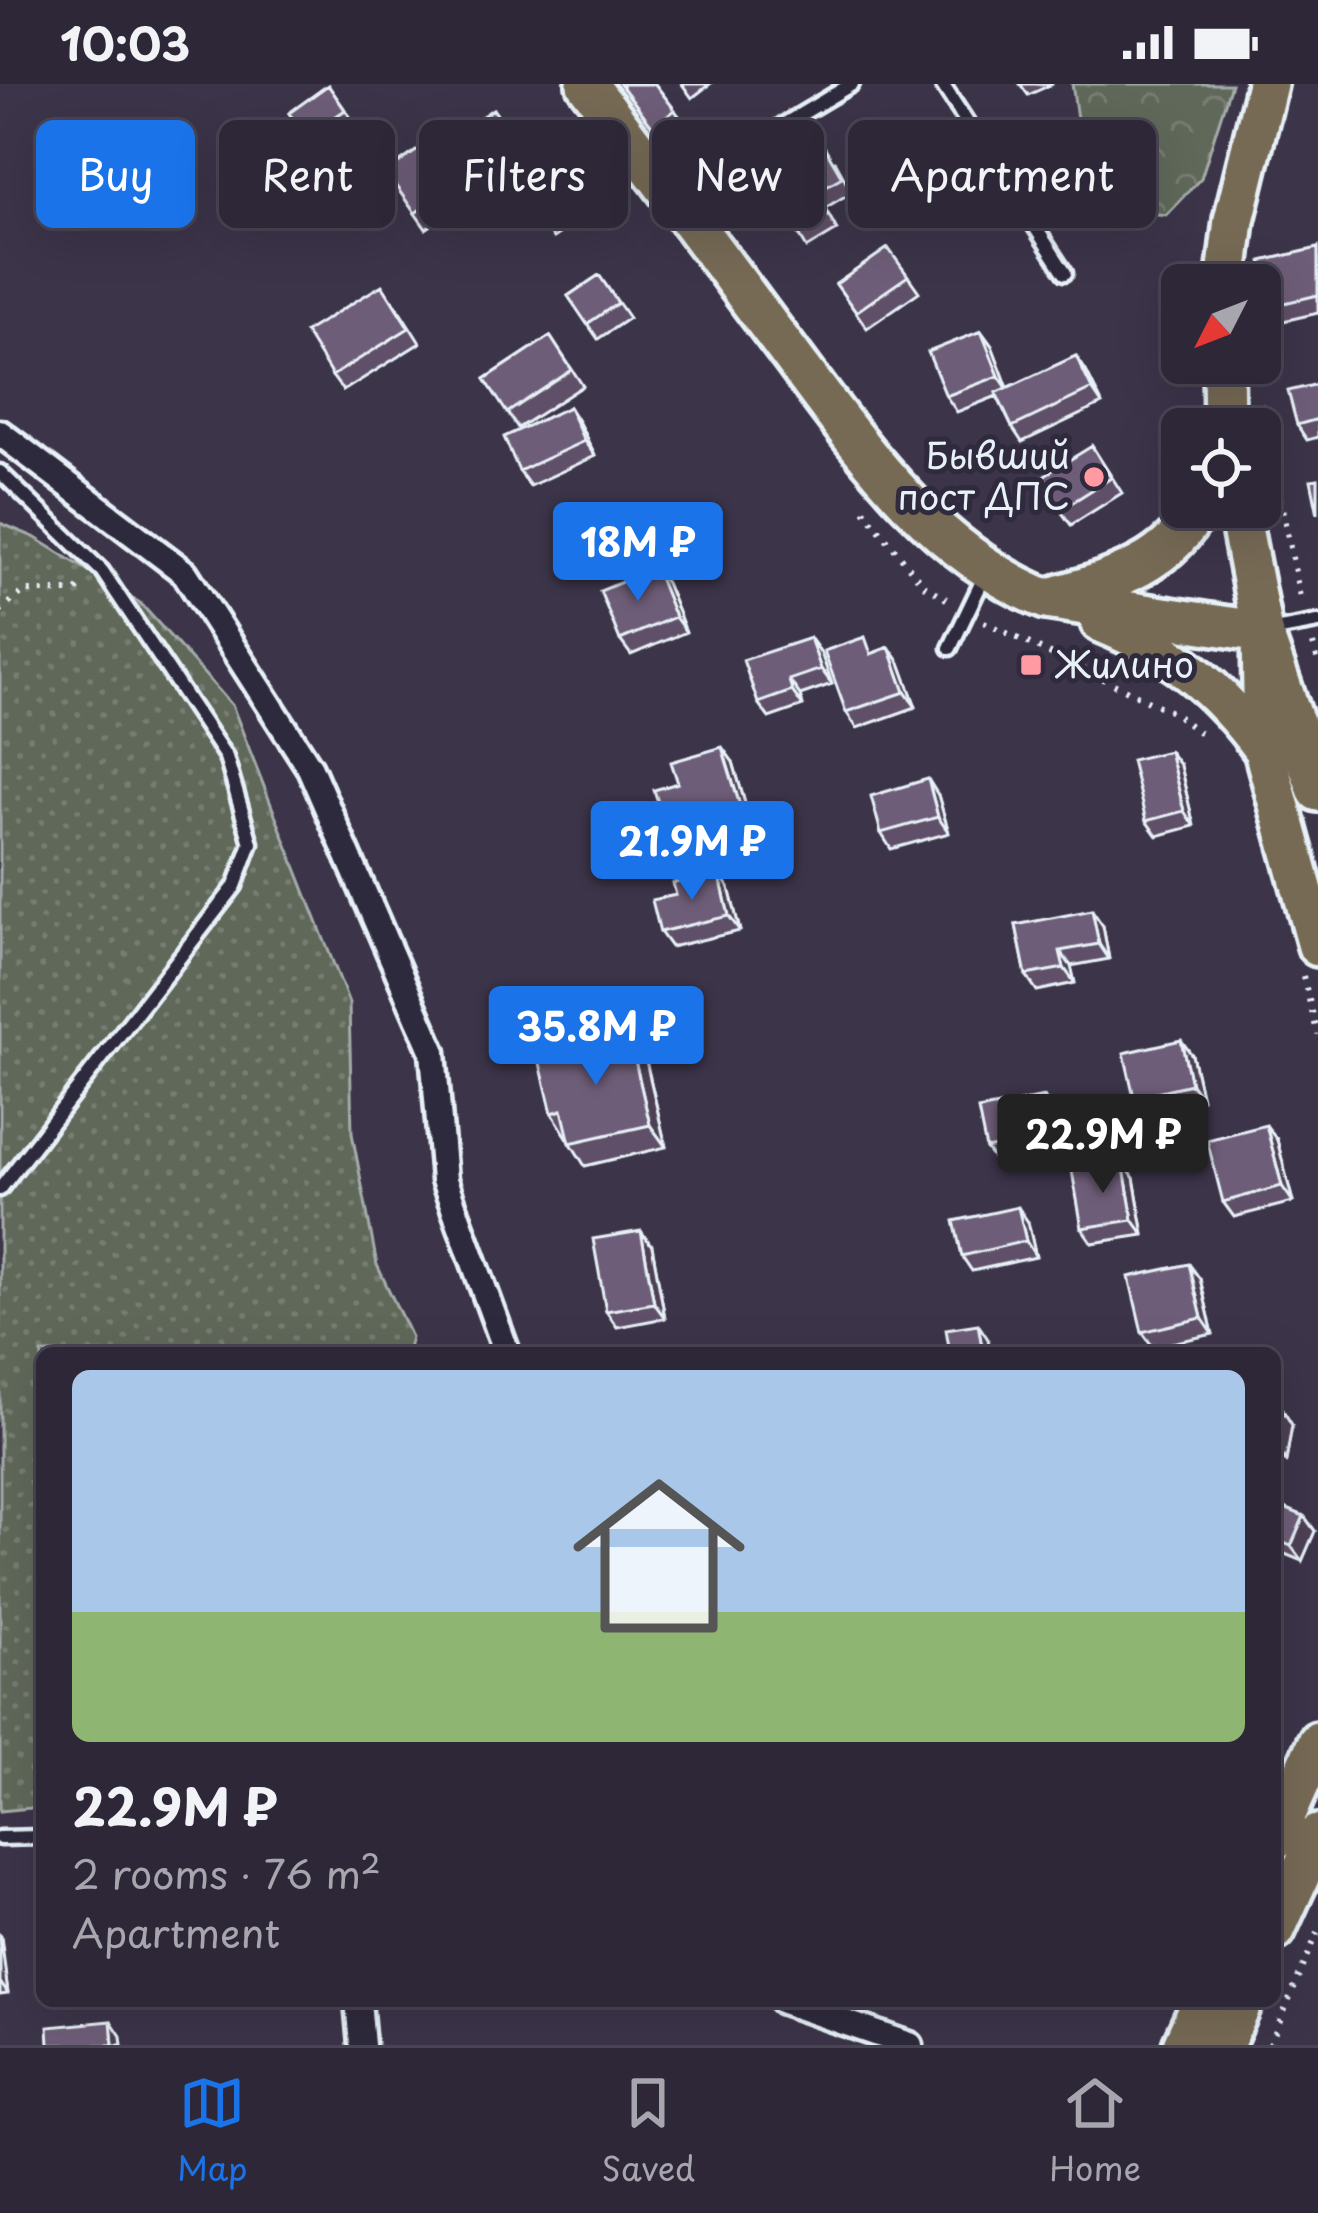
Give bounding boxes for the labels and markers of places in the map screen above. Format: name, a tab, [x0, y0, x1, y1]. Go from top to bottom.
place label: Бывший пост ДПС	[898, 427, 1070, 522]
marker: Бывший пост ДПС	[1081, 464, 1107, 490]
pin: 18M ₽	[554, 502, 722, 604]
place label: Жилино	[1054, 636, 1194, 690]
marker: Жилино	[1018, 652, 1044, 678]
pin: 21.9M ₽	[581, 801, 803, 903]
pin: 35.8M ₽	[485, 986, 707, 1088]
pin: 22.9M ₽	[992, 1094, 1214, 1196]

